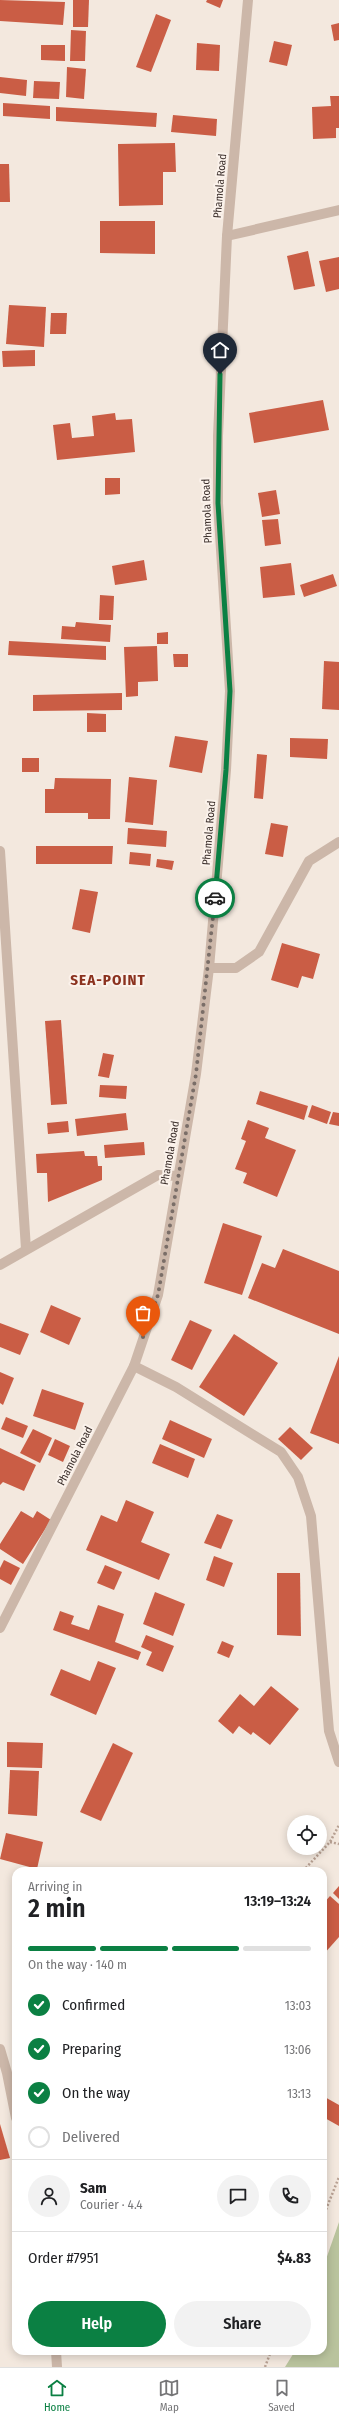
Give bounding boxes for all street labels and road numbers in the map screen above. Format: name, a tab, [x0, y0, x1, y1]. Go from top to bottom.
street label: Phamola Road	[211, 153, 229, 219]
street label: Phamola Road	[199, 478, 215, 544]
street label: Phamola Road	[200, 800, 218, 866]
street label: Phamola Road	[158, 1120, 182, 1186]
street label: Phamola Road	[55, 1424, 95, 1488]

